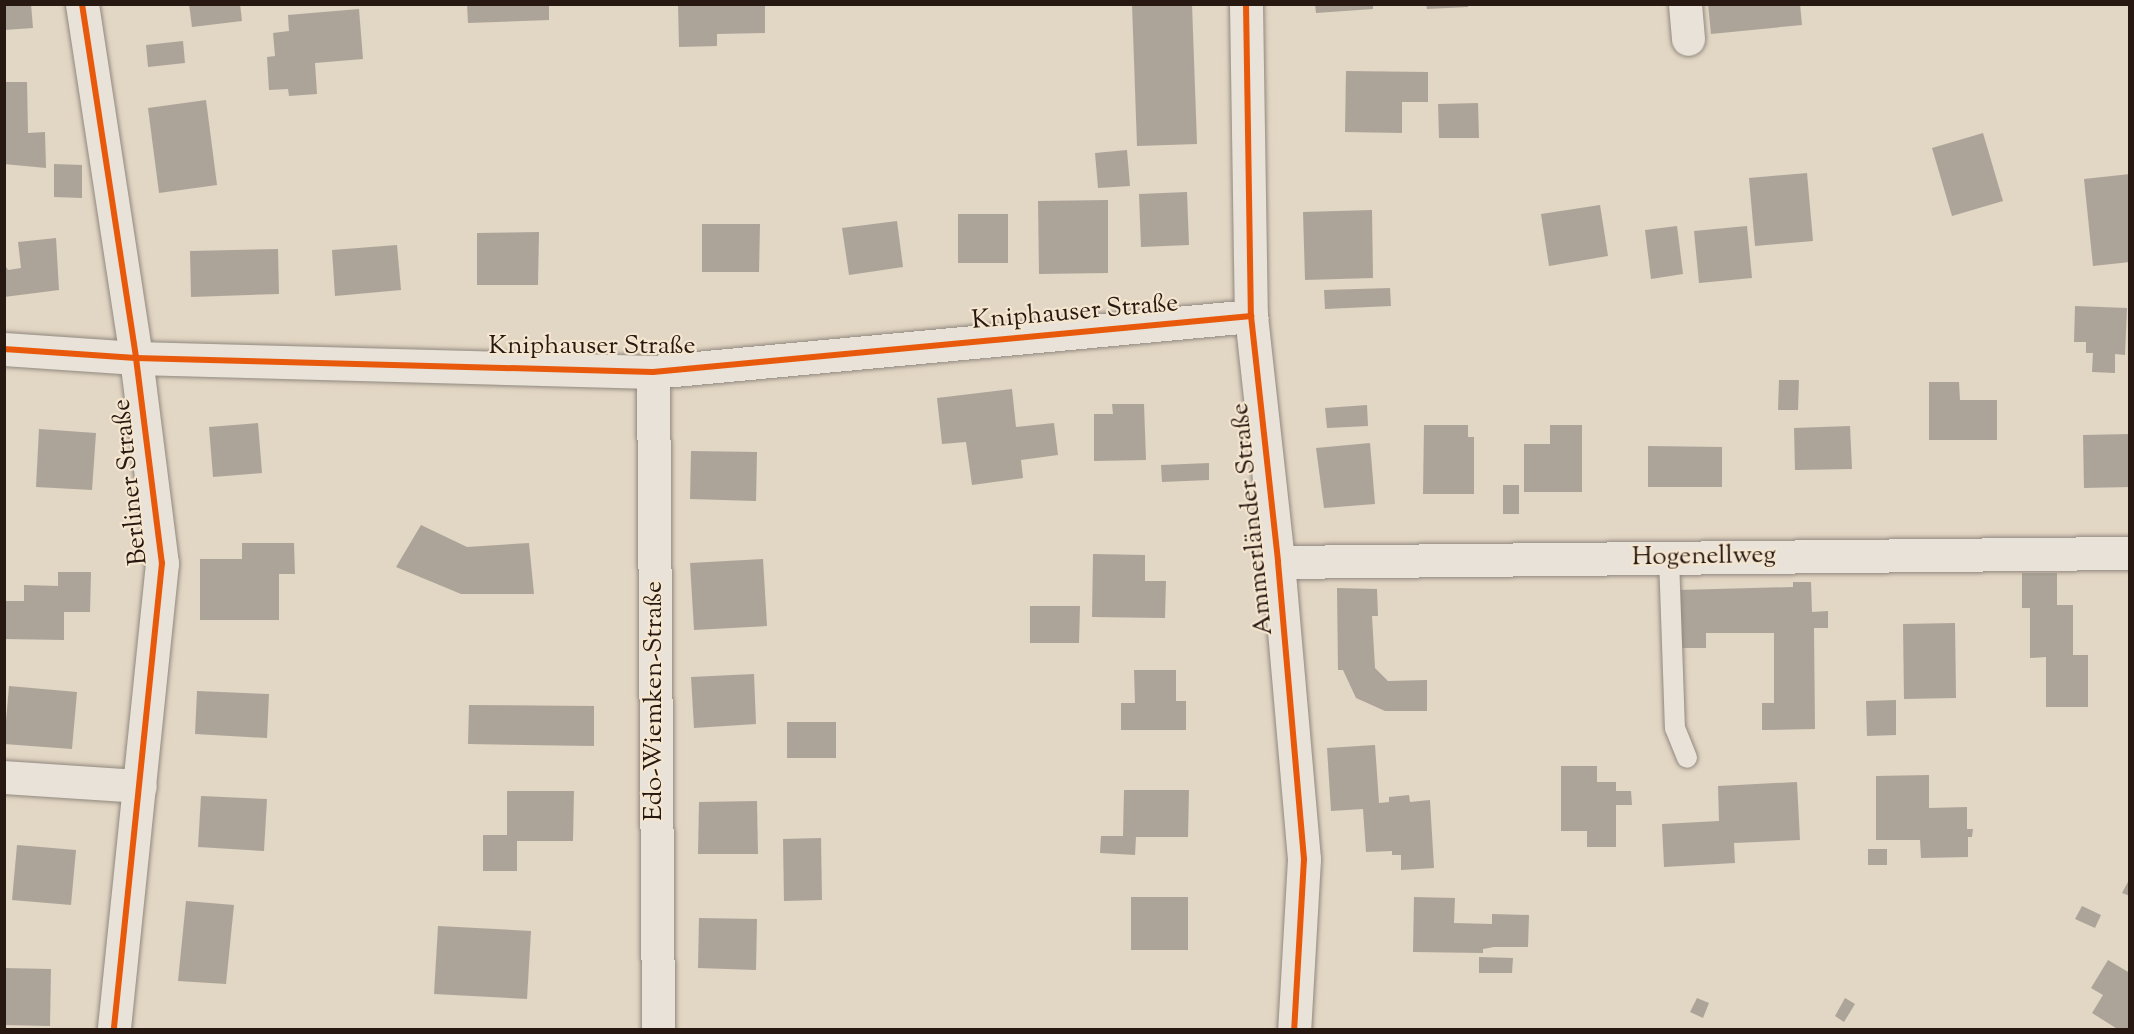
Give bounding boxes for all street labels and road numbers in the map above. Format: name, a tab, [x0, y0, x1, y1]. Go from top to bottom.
street label: Kniphauser Straße	[970, 288, 1180, 338]
street label: Kniphauser Straße	[488, 331, 696, 363]
street label: Berliner Straße	[107, 397, 155, 567]
street label: Ammerländer Straße	[1225, 401, 1281, 637]
street label: Hogenellweg	[1632, 540, 1776, 574]
street label: Edo-Wiemken-Straße	[639, 581, 671, 821]

